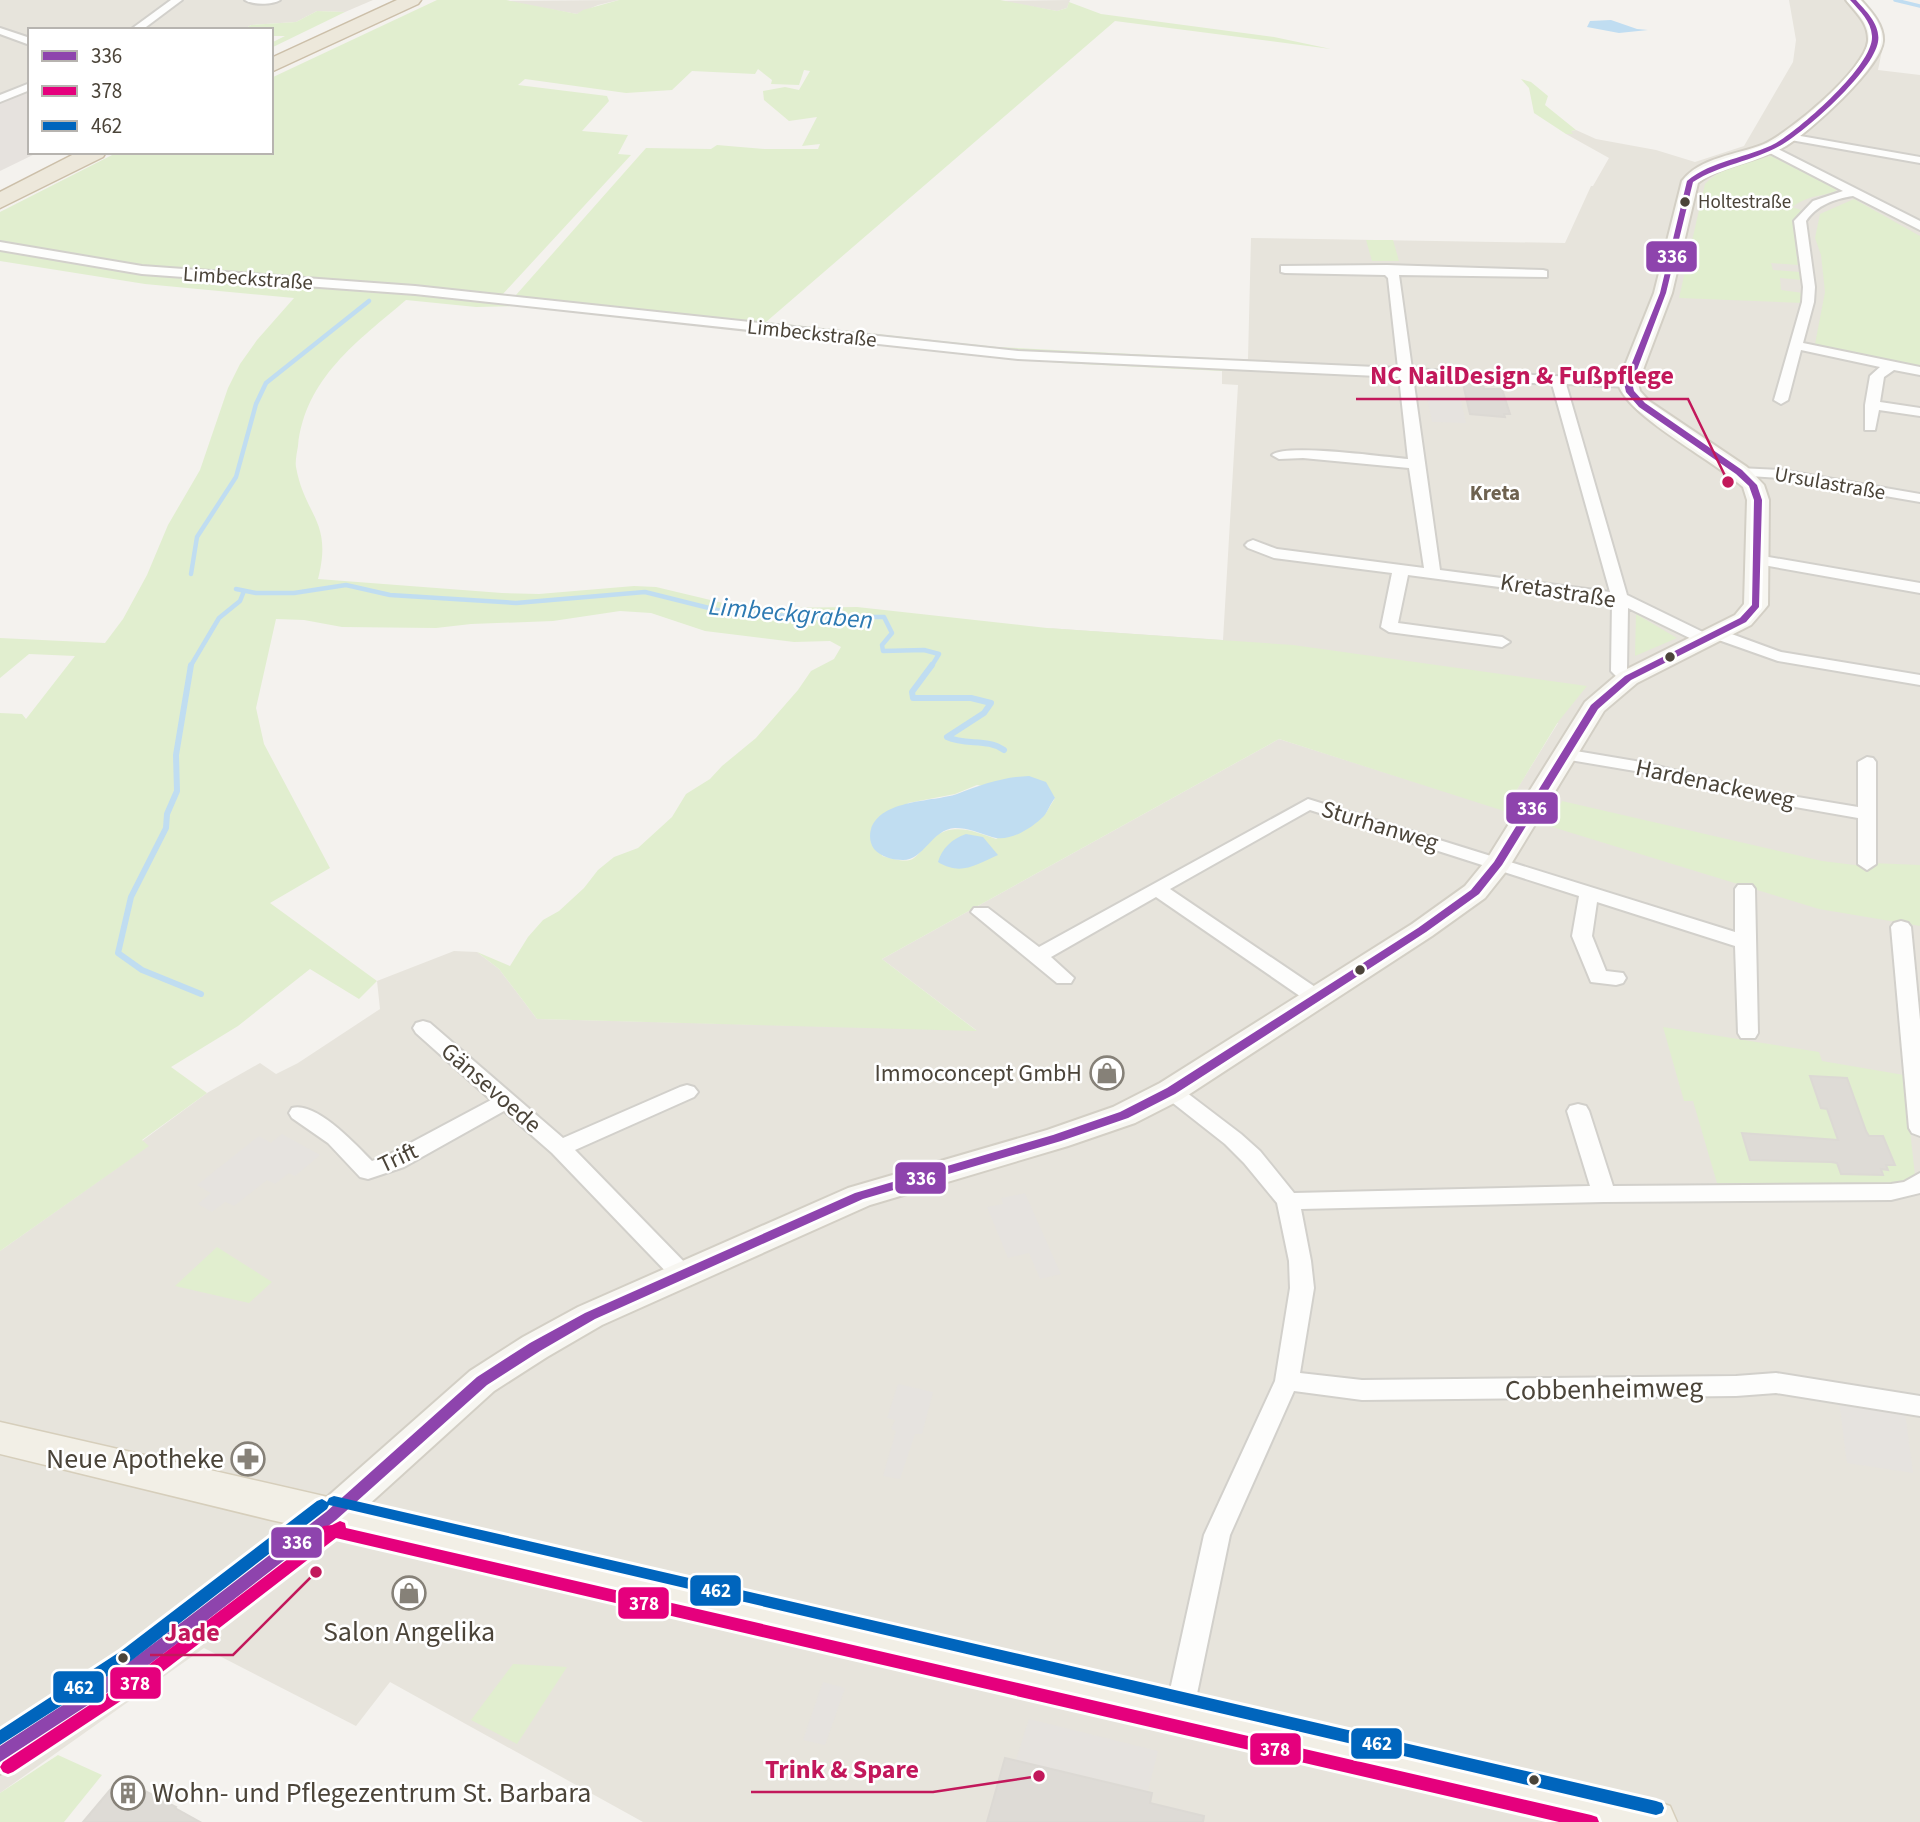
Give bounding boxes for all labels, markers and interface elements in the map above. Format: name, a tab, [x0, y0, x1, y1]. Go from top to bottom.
legend	[28, 28, 273, 154]
text: 336	[91, 41, 122, 71]
text: 378	[91, 76, 122, 106]
text: 462	[91, 111, 122, 141]
place label: Holtestraße	[1698, 189, 1791, 216]
marker: Holtestraße	[1678, 195, 1692, 209]
line badge: 336	[1645, 240, 1698, 273]
text: 336	[1657, 244, 1687, 271]
street label: Limbeckstraße	[182, 258, 314, 298]
street label: Limbeckstraße	[746, 311, 878, 355]
callout: NC NailDesign & Fußpflege	[1356, 352, 1688, 399]
text: NC NailDesign & Fußpflege	[1370, 357, 1674, 394]
street label: Ursulastraße	[1772, 458, 1888, 508]
district label: Kreta	[1470, 478, 1520, 508]
street label: Kretastraße	[1498, 565, 1618, 617]
water label: Limbeckgraben	[707, 587, 875, 639]
unlabelled marker	[1663, 650, 1677, 664]
street label: Hardenackeweg	[1632, 750, 1798, 818]
line badge: 336	[1505, 791, 1559, 825]
street label: Sturhanweg	[1317, 792, 1443, 860]
text: 336	[1517, 796, 1547, 823]
unlabelled marker	[1353, 963, 1367, 977]
street label: Gänsevoede	[433, 1034, 549, 1142]
shop icon: Immoconcept GmbH	[1088, 1054, 1126, 1092]
place label: Immoconcept GmbH	[875, 1056, 1082, 1091]
street label: Trift	[372, 1134, 424, 1182]
line badge: 336	[894, 1161, 947, 1195]
text: 336	[906, 1166, 936, 1193]
street label: Cobbenheimweg	[1505, 1367, 1703, 1411]
place label: Neue Apotheke	[46, 1439, 224, 1479]
pharmacy icon: Neue Apotheke	[229, 1440, 267, 1478]
line badge: 336	[270, 1526, 323, 1559]
text: 336	[282, 1530, 312, 1557]
shop icon: Salon Angelika	[390, 1574, 428, 1612]
line badge: 462	[689, 1574, 742, 1607]
text: 462	[701, 1578, 731, 1605]
line badge: 378	[617, 1586, 670, 1620]
text: 378	[629, 1591, 659, 1618]
callout: Jade	[150, 1608, 233, 1655]
place label: Salon Angelika	[323, 1612, 495, 1652]
text: Jade	[164, 1614, 220, 1651]
unlabelled marker	[116, 1651, 130, 1665]
line badge: 378	[109, 1666, 162, 1700]
line badge: 462	[52, 1670, 105, 1704]
text: 378	[120, 1671, 150, 1698]
text: 462	[64, 1675, 94, 1702]
line badge: 462	[1350, 1727, 1403, 1760]
text: 462	[1362, 1731, 1392, 1758]
line badge: 378	[1249, 1732, 1302, 1766]
text: 378	[1260, 1737, 1290, 1764]
callout: Trink & Spare	[751, 1745, 933, 1792]
text: Trink & Spare	[765, 1751, 919, 1788]
place label: Wohn- und Pflegezentrum St. Barbara	[152, 1773, 591, 1813]
unlabelled marker	[1527, 1773, 1541, 1787]
building icon: Wohn- und Pflegezentrum St. Barbara	[109, 1774, 147, 1812]

